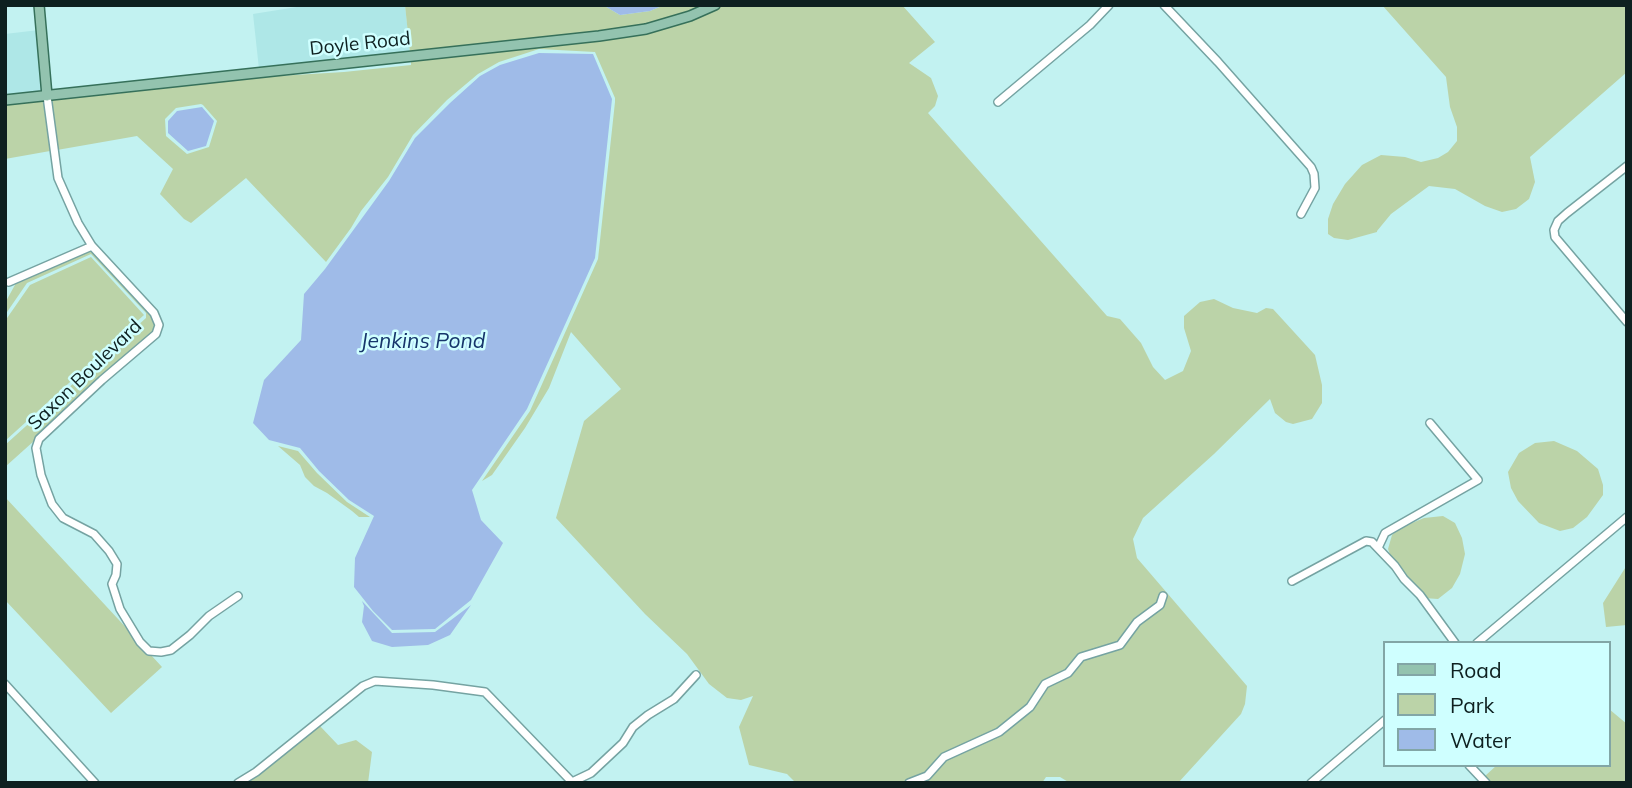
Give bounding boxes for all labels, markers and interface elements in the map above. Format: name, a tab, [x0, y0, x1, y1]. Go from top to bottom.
street label: Doyle Road	[308, 27, 412, 61]
street label: Saxon Boulevard	[23, 315, 147, 435]
water label: Jenkins Pond	[361, 329, 485, 355]
legend	[1384, 641, 1611, 767]
text: Road	[1450, 657, 1501, 683]
text: Park	[1450, 692, 1494, 718]
text: Water	[1450, 727, 1511, 753]

